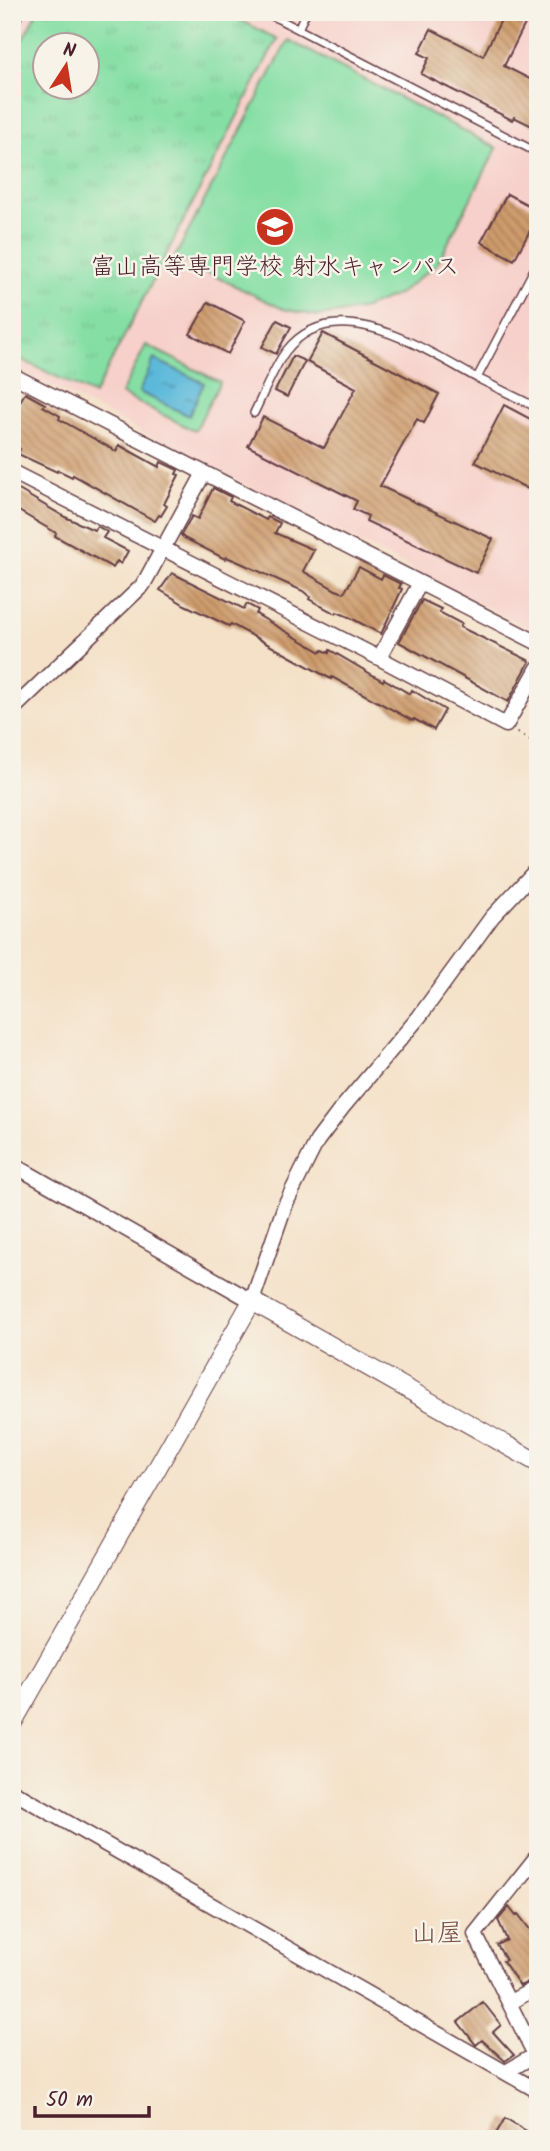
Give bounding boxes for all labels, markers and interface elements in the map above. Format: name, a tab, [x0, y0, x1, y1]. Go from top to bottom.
north arrow	[32, 32, 102, 102]
text: N	[60, 35, 78, 67]
school or university icon: 富山高等専門学校 射水キャンパス	[254, 206, 296, 248]
place label: 富山高等専門学校 射水キャンパス	[91, 248, 459, 287]
district label: 山屋	[411, 1913, 463, 1955]
scale bar	[35, 2074, 149, 2118]
text: 50 m	[46, 2084, 93, 2117]

